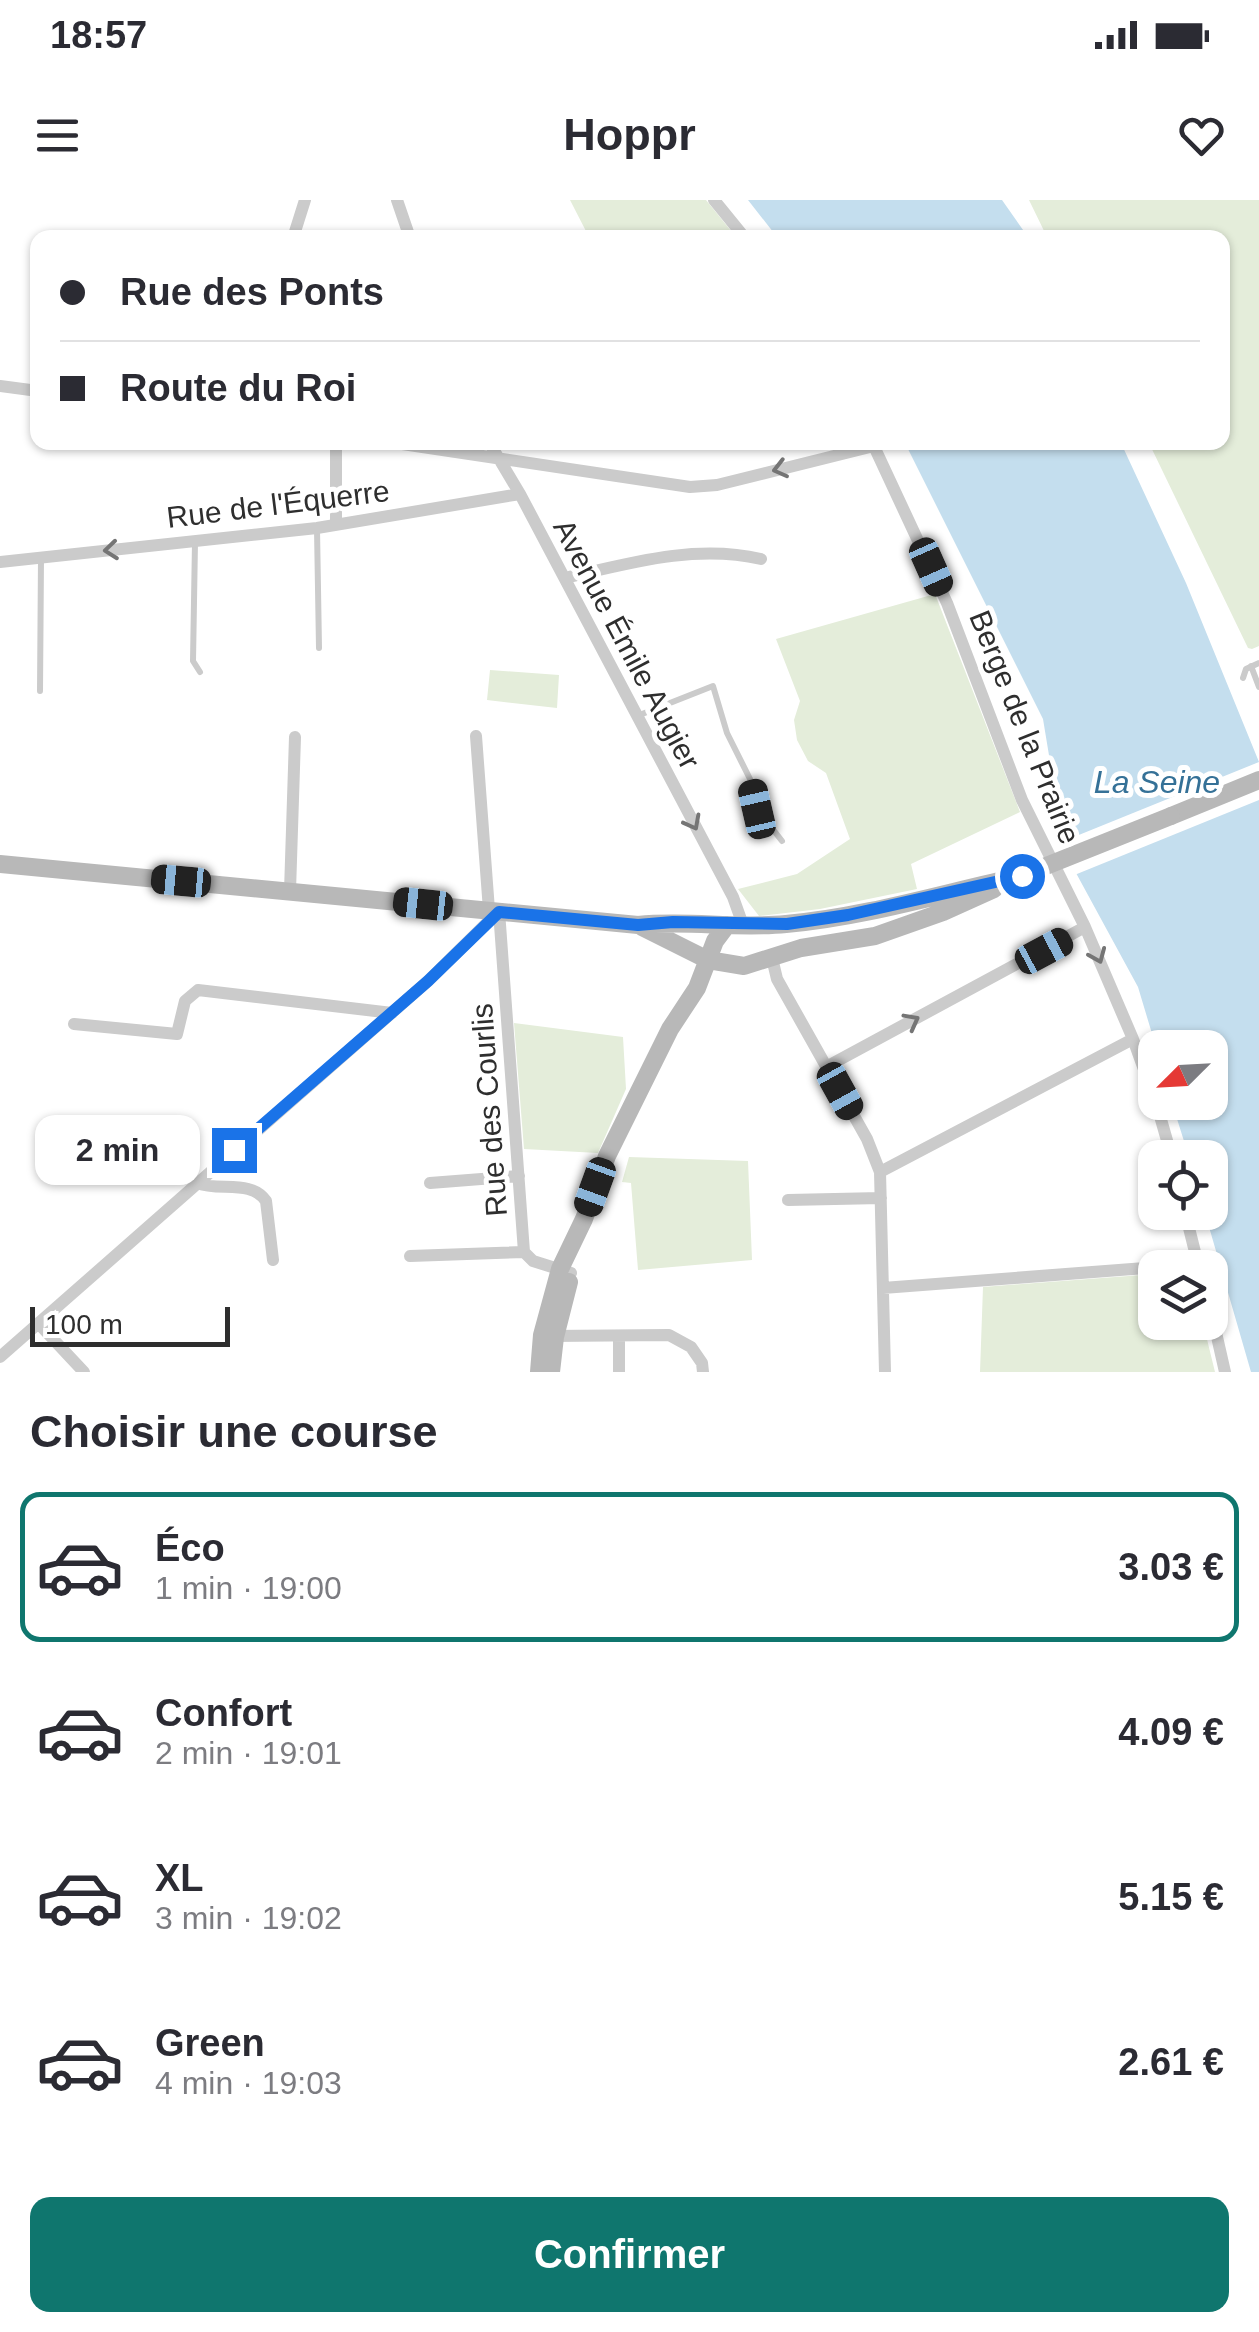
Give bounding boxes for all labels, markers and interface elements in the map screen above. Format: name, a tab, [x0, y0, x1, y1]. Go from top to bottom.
text: 18:57	[50, 14, 147, 56]
icon: menu	[30, 108, 85, 163]
icon: heart	[1174, 108, 1229, 163]
text: Hoppr	[563, 109, 696, 160]
text: Rue des Ponts	[120, 271, 384, 313]
text: Route du Roi	[120, 367, 356, 409]
one-way arrow	[772, 457, 789, 478]
street label: Rue de l'Équerre	[165, 474, 391, 534]
street label: Avenue Émile Augier	[547, 514, 707, 774]
car	[905, 533, 957, 601]
one-way arrow	[103, 538, 119, 560]
street label: Berge de la Prairie	[963, 606, 1087, 848]
water label: La Seine	[1094, 764, 1220, 800]
car	[736, 776, 778, 842]
one-way arrow	[681, 812, 701, 830]
route start	[1000, 854, 1045, 899]
car	[150, 863, 212, 899]
car	[392, 886, 454, 922]
car	[1010, 924, 1078, 978]
one-way arrow	[1086, 946, 1106, 964]
street label: Rue des Courlis	[465, 1002, 513, 1218]
one-way arrow	[902, 1014, 920, 1034]
north arrow	[1138, 1030, 1228, 1120]
map controls	[1138, 1030, 1228, 1340]
car	[812, 1057, 868, 1125]
callout: 2 min	[34, 1115, 199, 1185]
route end	[212, 1128, 257, 1173]
text: 2 min	[76, 1132, 159, 1168]
button: locate	[1138, 1140, 1228, 1230]
car	[571, 1154, 619, 1220]
button: layers	[1138, 1250, 1228, 1340]
scale bar	[30, 1302, 230, 1346]
text: 100 m	[45, 1309, 123, 1340]
text: Choisir une course	[30, 1406, 438, 1457]
icon: car	[35, 1522, 125, 1612]
text: Éco	[155, 1527, 225, 1569]
text: 3.03 €	[1118, 1546, 1224, 1588]
text: 1 min · 19:00	[155, 1570, 342, 1606]
icon: car	[35, 1687, 125, 1777]
text: Confort	[155, 1692, 292, 1734]
text: 4.09 €	[1118, 1711, 1224, 1753]
text: 2 min · 19:01	[155, 1735, 342, 1771]
icon: car	[35, 1852, 125, 1942]
text: XL	[155, 1857, 204, 1899]
text: 5.15 €	[1118, 1876, 1224, 1918]
text: 3 min · 19:02	[155, 1900, 342, 1936]
icon: car	[35, 2017, 125, 2107]
text: Green	[155, 2022, 265, 2064]
text: 2.61 €	[1118, 2041, 1224, 2083]
text: 4 min · 19:03	[155, 2065, 342, 2101]
button: Confirmer	[30, 2197, 1229, 2312]

